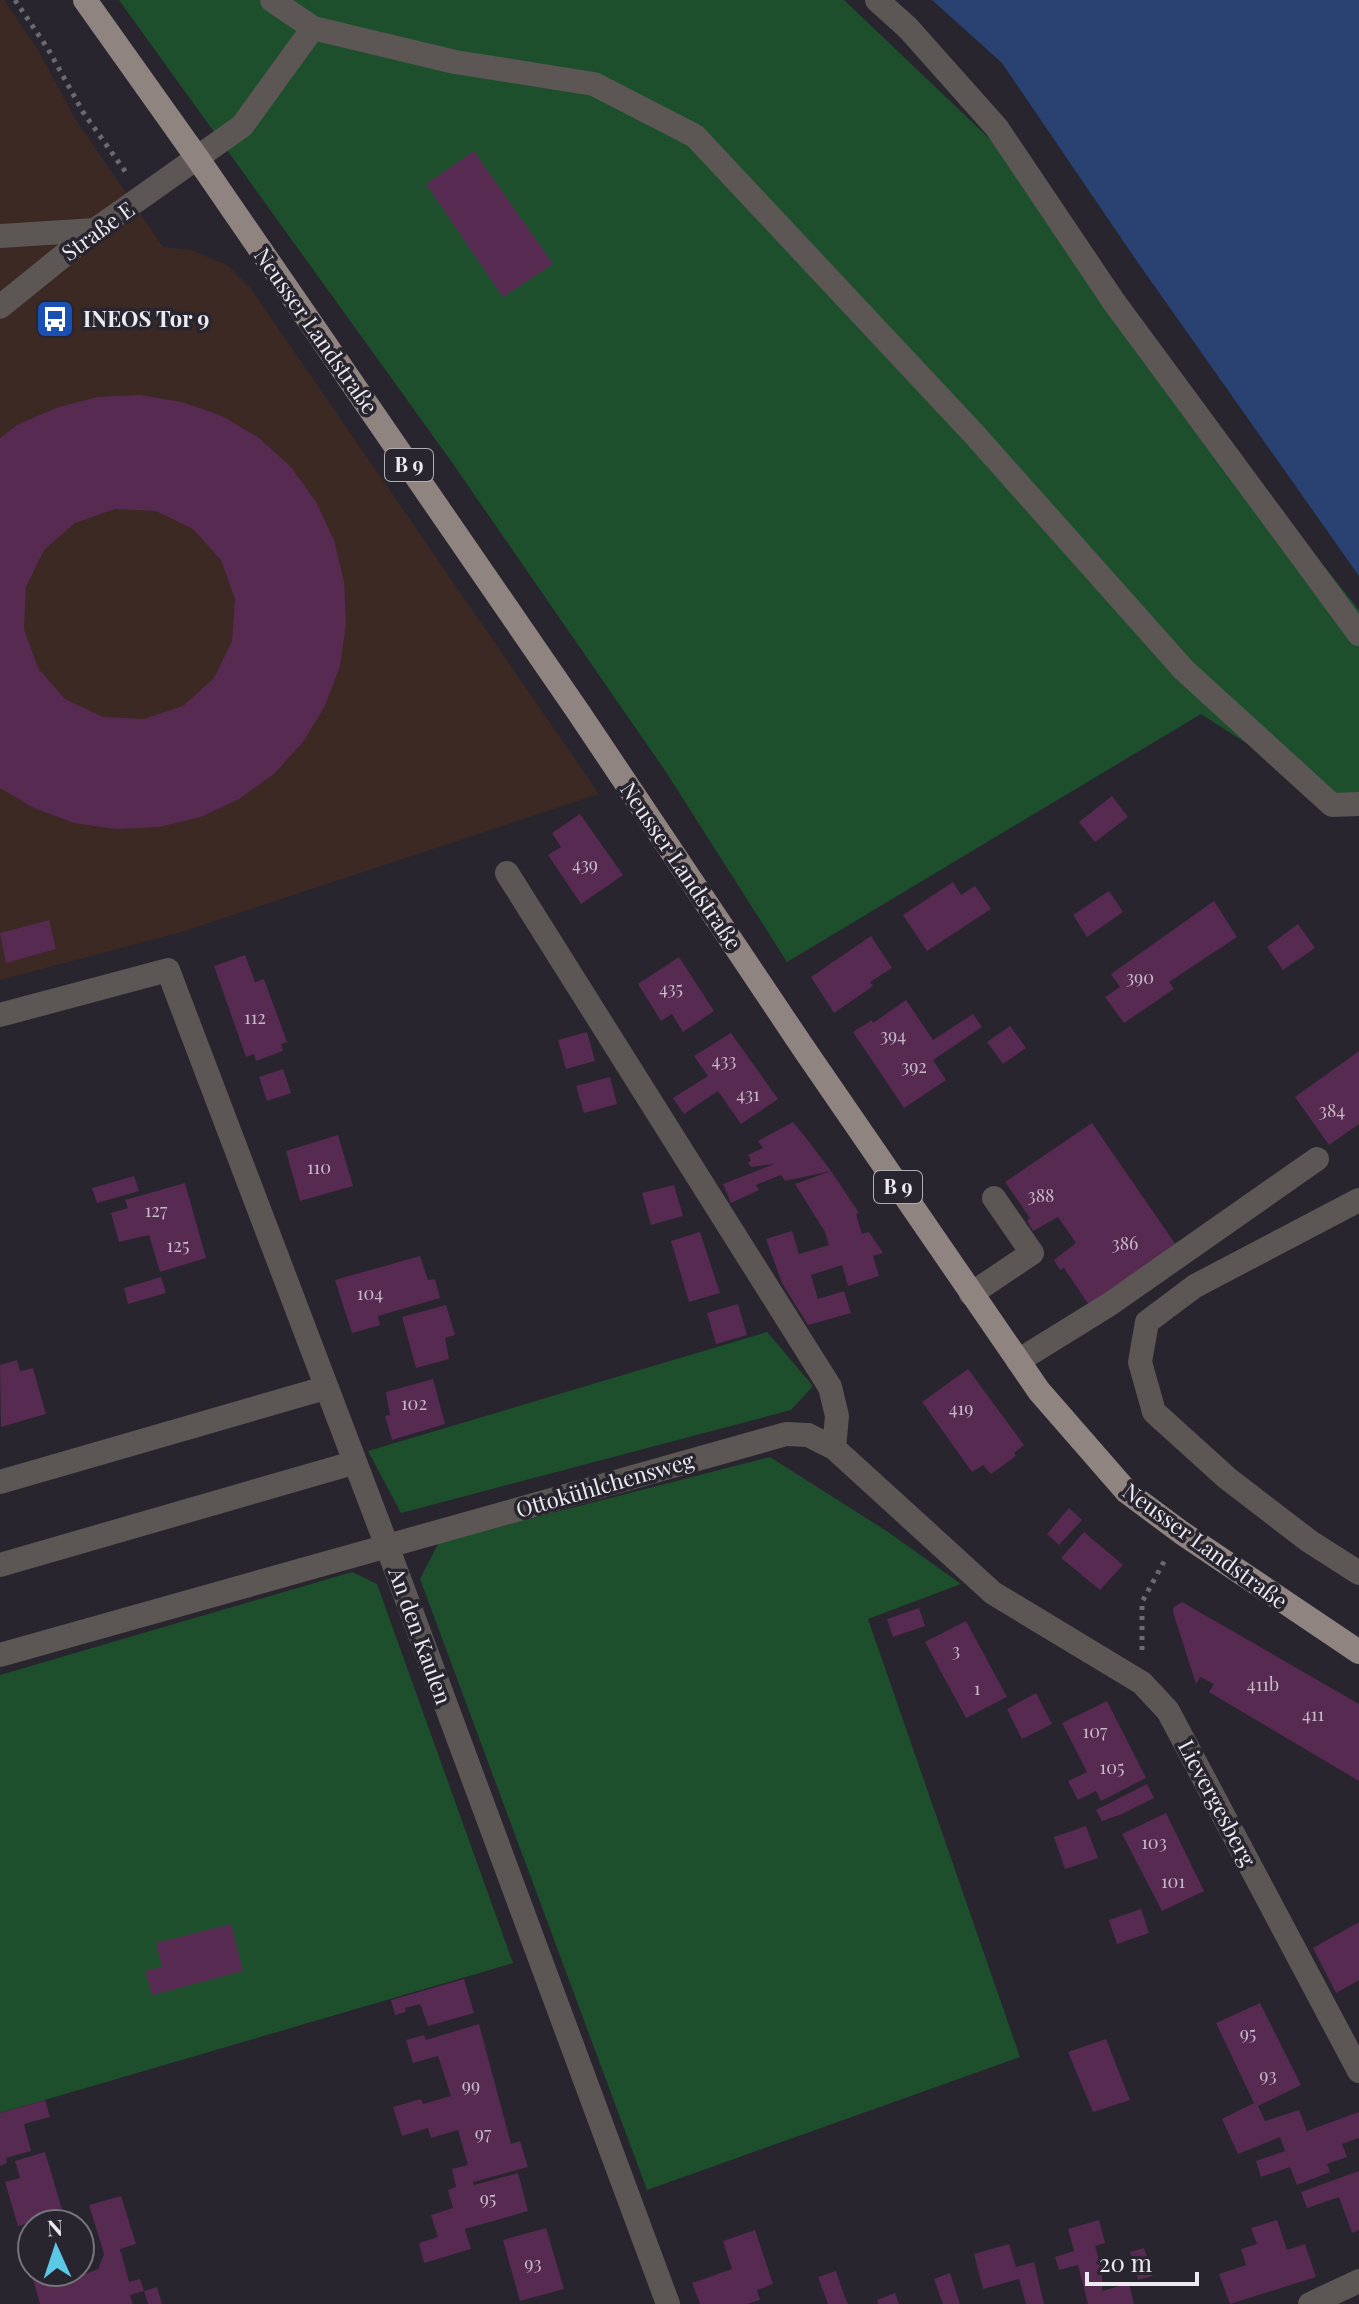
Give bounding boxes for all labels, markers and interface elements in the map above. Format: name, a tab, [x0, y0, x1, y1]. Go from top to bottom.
street label: Straße E	[55, 194, 140, 267]
street label: Neusser Landstraße	[248, 241, 386, 420]
bus stop icon: INEOS Tor 9	[34, 298, 76, 340]
place label: INEOS Tor 9	[83, 303, 209, 333]
road number: B 9	[385, 449, 433, 481]
street label: Neusser Landstraße	[614, 775, 749, 955]
house number: 439	[572, 852, 598, 876]
house number: 390	[1126, 965, 1154, 989]
house number: 435	[659, 976, 683, 1000]
house number: 112	[244, 1005, 266, 1029]
house number: 394	[880, 1023, 906, 1047]
house number: 433	[712, 1048, 736, 1072]
house number: 392	[901, 1054, 927, 1078]
house number: 431	[736, 1082, 760, 1106]
house number: 384	[1319, 1098, 1345, 1122]
house number: 110	[307, 1155, 331, 1179]
road number: B 9	[874, 1171, 922, 1203]
house number: 388	[1028, 1183, 1054, 1207]
house number: 127	[145, 1198, 168, 1222]
house number: 386	[1112, 1231, 1138, 1255]
house number: 125	[167, 1233, 189, 1257]
house number: 104	[357, 1281, 383, 1305]
house number: 102	[401, 1391, 427, 1415]
house number: 419	[949, 1396, 973, 1420]
street label: Ottokühlchensweg	[512, 1444, 698, 1524]
street label: Neusser Landstraße	[1117, 1475, 1294, 1615]
street label: An den Kaulen	[382, 1562, 460, 1708]
house number: 3	[952, 1638, 960, 1662]
house number: 411b	[1247, 1672, 1279, 1696]
house number: 1	[974, 1676, 981, 1700]
house number: 411	[1302, 1702, 1324, 1726]
house number: 107	[1083, 1719, 1108, 1743]
street label: Lievergesberg	[1172, 1734, 1264, 1871]
house number: 105	[1100, 1755, 1124, 1779]
house number: 103	[1141, 1830, 1167, 1854]
house number: 101	[1161, 1869, 1185, 1893]
house number: 95	[1240, 2021, 1256, 2045]
house number: 93	[1259, 2063, 1277, 2087]
house number: 99	[462, 2073, 480, 2097]
house number: 97	[475, 2121, 492, 2145]
house number: 95	[480, 2186, 496, 2210]
north arrow	[16, 2208, 96, 2288]
text: N	[46, 2212, 64, 2242]
scale bar	[1087, 2236, 1197, 2286]
text: 20 m	[1099, 2246, 1152, 2278]
house number: 93	[524, 2251, 542, 2275]

